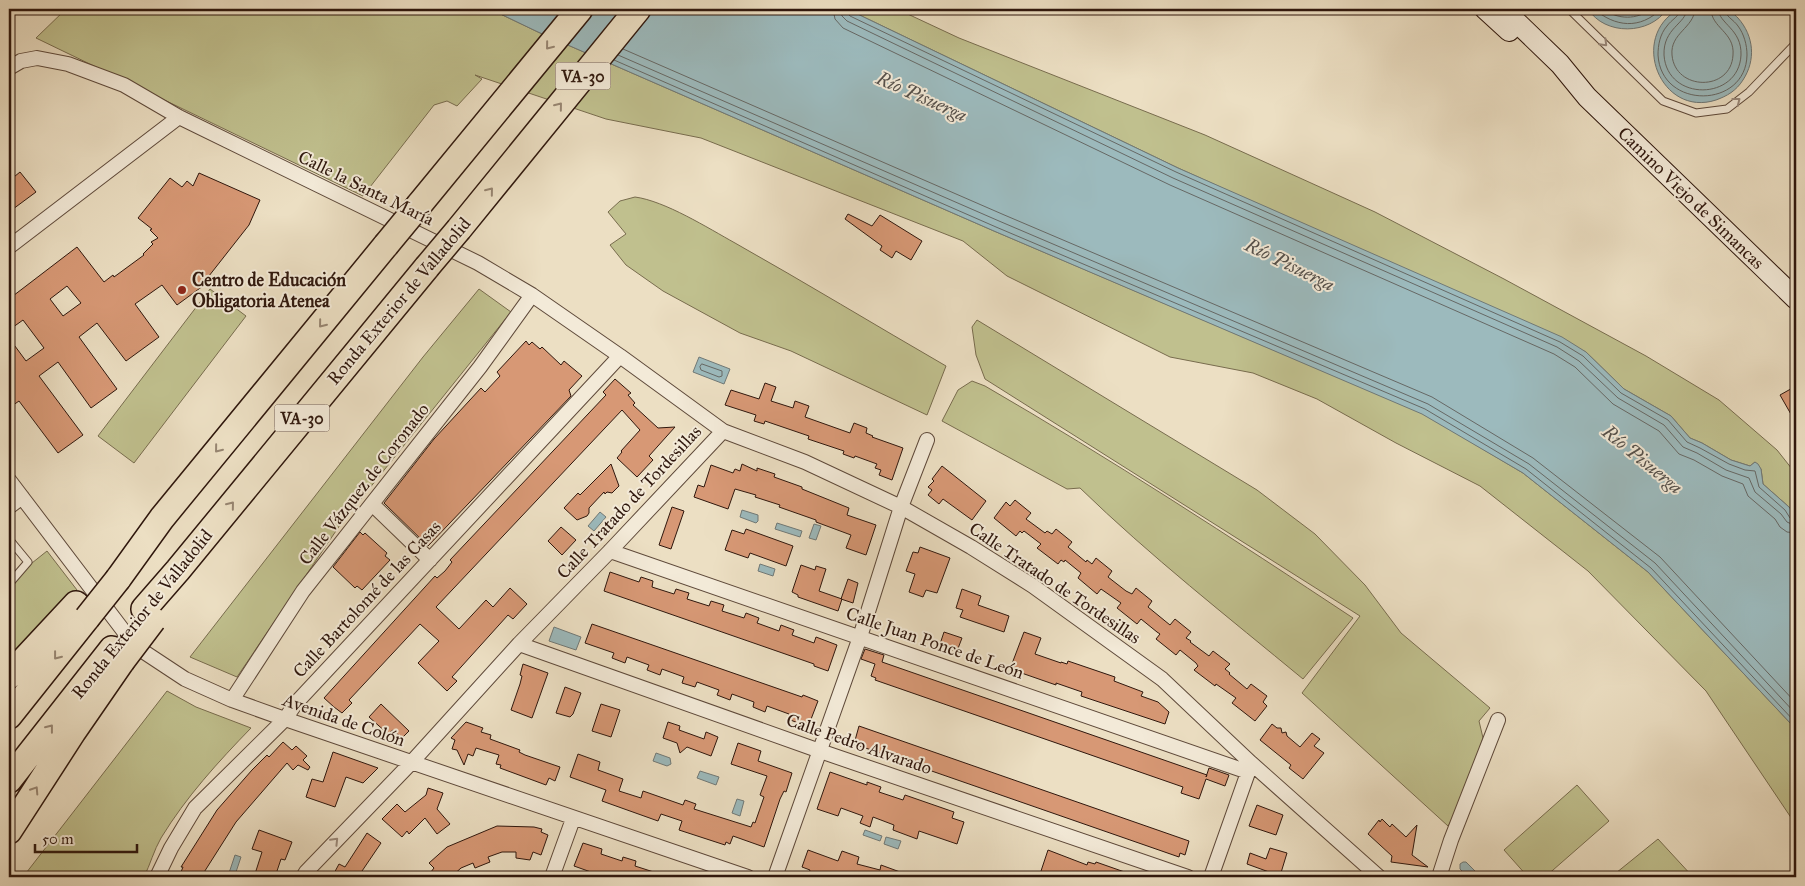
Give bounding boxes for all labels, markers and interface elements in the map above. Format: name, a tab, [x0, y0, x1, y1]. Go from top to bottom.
one-way arrow	[1598, 37, 1607, 46]
one-way arrow	[546, 41, 555, 50]
road number: VA-30	[556, 62, 610, 90]
water label: Río Pisuerga	[872, 66, 971, 127]
one-way arrow	[1731, 98, 1740, 106]
one-way arrow	[553, 103, 561, 112]
street label: Camino Viejo de Simancas	[1613, 122, 1769, 274]
street label: Calle la Santa María	[295, 146, 438, 231]
one-way arrow	[484, 187, 493, 196]
street label: Ronda Exterior de Valladolid	[323, 213, 475, 389]
water label: Río Pisuerga	[1240, 233, 1338, 296]
place label: Centro de Educación Obligatoria Atenea	[192, 269, 346, 313]
marker: Centro de Educación Obligatoria Atenea	[176, 284, 188, 296]
one-way arrow	[318, 318, 327, 327]
street label: Calle Vázquez de Coronado	[294, 399, 435, 570]
road number: VA-30	[274, 404, 330, 432]
water label: Río Pisuerga	[1597, 419, 1687, 499]
street label: Calle Tratado de Tordesillas	[552, 421, 706, 583]
one-way arrow	[216, 443, 224, 452]
one-way arrow	[225, 502, 234, 511]
street label: Calle Bartolomé de las Casas	[288, 516, 446, 682]
street label: Calle Tratado de Tordesillas	[965, 517, 1145, 649]
street label: Ronda Exterior de Valladolid	[67, 525, 217, 703]
street label: Calle Juan Ponce de León	[843, 602, 1027, 685]
one-way arrow	[54, 650, 62, 659]
street label: Avenida de Colón	[279, 688, 408, 751]
street label: Calle Pedro Alvarado	[783, 709, 935, 779]
one-way arrow	[44, 725, 52, 734]
one-way arrow	[29, 786, 39, 795]
scale bar	[35, 821, 138, 853]
text: 50 m	[42, 830, 74, 848]
one-way arrow	[329, 838, 338, 847]

